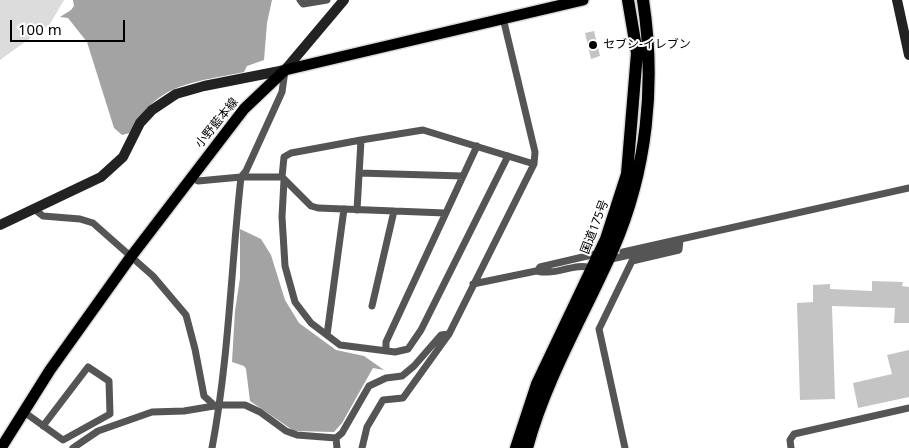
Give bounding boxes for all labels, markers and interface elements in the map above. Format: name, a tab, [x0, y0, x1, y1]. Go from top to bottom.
scale bar	[12, 10, 128, 42]
text: 100 m	[18, 19, 62, 39]
place label: セブン-イレブン	[603, 38, 691, 52]
marker: セブン-イレブン	[587, 39, 599, 51]
street label: 小野藍本線	[193, 95, 241, 151]
street label: 国道175号	[578, 198, 612, 256]

